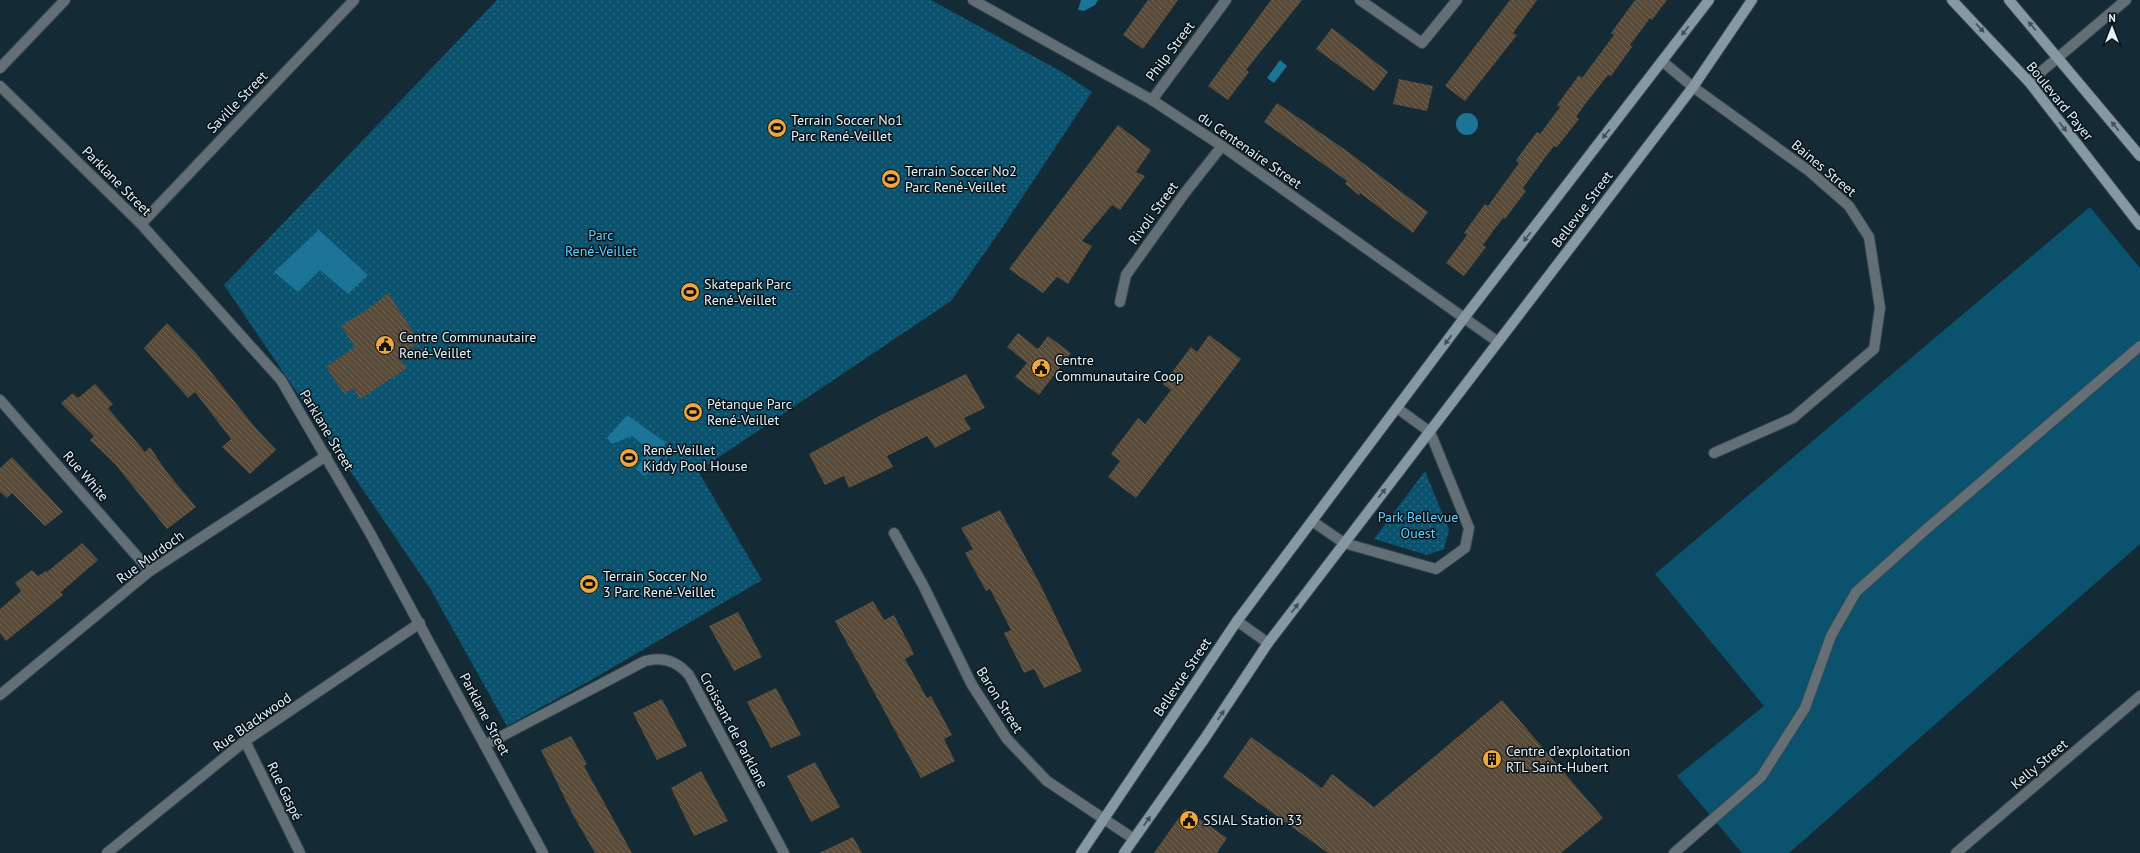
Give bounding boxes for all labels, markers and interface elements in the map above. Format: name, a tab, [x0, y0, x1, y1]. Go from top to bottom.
north arrow	[2092, 8, 2132, 48]
text: N	[2108, 11, 2116, 25]
street label: Philp Street	[1142, 17, 1199, 85]
one-way arrow	[2028, 21, 2037, 31]
one-way arrow	[1975, 23, 1984, 33]
one-way arrow	[1681, 25, 1690, 36]
street label: Boulevard Payer	[2023, 58, 2097, 144]
street label: Saville Street	[203, 67, 271, 137]
street label: du Centenaire Street	[1195, 107, 1306, 193]
place label: Terrain Soccer No1 Parc René-Veillet	[791, 111, 903, 145]
sports icon: Terrain Soccer No1 Parc René-Veillet	[766, 117, 788, 139]
one-way arrow	[2059, 121, 2068, 132]
one-way arrow	[2111, 121, 2120, 132]
one-way arrow	[1602, 128, 1610, 139]
street label: Baines Street	[1788, 136, 1860, 200]
street label: Parklane Street	[78, 142, 156, 220]
place label: Terrain Soccer No2 Parc René-Veillet	[905, 162, 1017, 196]
street label: Bellevue Street	[1547, 167, 1617, 251]
sports icon: Terrain Soccer No2 Parc René-Veillet	[880, 168, 902, 190]
street label: Rivoli Street	[1124, 178, 1182, 248]
park label: Parc René-Veillet	[565, 226, 637, 260]
one-way arrow	[1523, 231, 1531, 242]
place label: Skatepark Parc René-Veillet	[704, 275, 791, 309]
sports icon: Skatepark Parc René-Veillet	[679, 281, 701, 303]
place label: Centre Communautaire René-Veillet	[399, 328, 536, 362]
public building icon: Centre Communautaire René-Veillet	[374, 334, 396, 356]
one-way arrow	[1444, 335, 1452, 346]
place label: Centre Communautaire Coop	[1055, 351, 1184, 385]
public building icon: Centre Communautaire Coop	[1030, 357, 1052, 379]
street label: Parklane Street	[296, 386, 358, 474]
place label: Pétanque Parc René-Veillet	[707, 395, 792, 429]
sports icon: Pétanque Parc René-Veillet	[682, 401, 704, 423]
place label: René-Veillet Kiddy Pool House	[643, 441, 748, 475]
street label: Rue White	[59, 447, 113, 505]
sports icon: René-Veillet Kiddy Pool House	[618, 447, 640, 469]
one-way arrow	[1378, 488, 1387, 499]
park label: Park Bellevue Ouest	[1378, 508, 1458, 542]
street label: Rue Murdoch	[113, 527, 187, 587]
place label: Terrain Soccer No 3 Parc René-Veillet	[603, 567, 716, 601]
sports icon: Terrain Soccer No 3 Parc René-Veillet	[578, 573, 600, 595]
one-way arrow	[1291, 602, 1299, 613]
street label: Bellevue Street	[1149, 634, 1215, 720]
street label: Baron Street	[973, 664, 1028, 737]
street label: Croissant de Parklane	[696, 669, 772, 791]
street label: Parklane Street	[456, 670, 514, 759]
street label: Rue Blackwood	[209, 688, 295, 756]
one-way arrow	[1217, 709, 1225, 720]
street label: Kelly Street	[2007, 735, 2071, 793]
place label: Centre d'exploitation RTL Saint-Hubert	[1506, 742, 1630, 776]
building icon: Centre d'exploitation RTL Saint-Hubert	[1481, 748, 1503, 770]
street label: Rue Gaspé	[263, 759, 307, 823]
public building icon: SSIAL Station 33	[1178, 809, 1200, 831]
place label: SSIAL Station 33	[1203, 811, 1302, 829]
one-way arrow	[1143, 816, 1151, 826]

